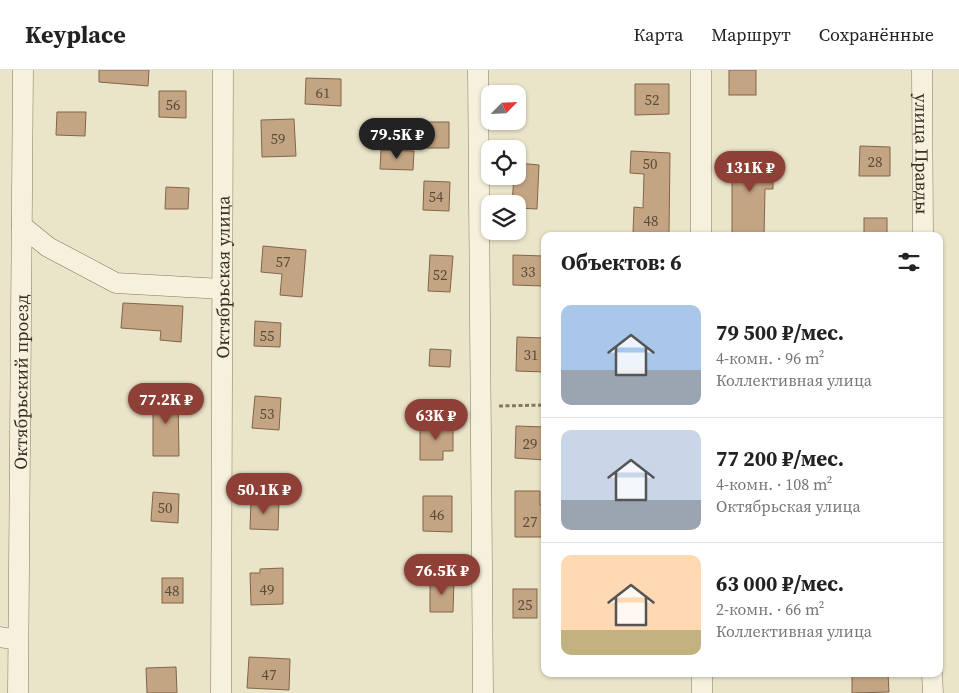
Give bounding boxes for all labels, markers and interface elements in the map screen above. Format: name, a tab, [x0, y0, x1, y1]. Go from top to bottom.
text: Keyplace	[25, 18, 126, 51]
text: Карта	[634, 22, 683, 47]
text: Маршрут	[711, 22, 791, 47]
text: Сохранённые	[819, 22, 934, 47]
house number: 61	[315, 82, 331, 103]
north arrow	[481, 85, 526, 130]
map controls	[481, 85, 526, 240]
house number: 52	[644, 89, 660, 110]
street label: улица Правды	[910, 93, 935, 215]
house number: 56	[165, 94, 181, 115]
pin: 79.5K ₽	[351, 118, 443, 160]
text: 79.5K ₽	[370, 123, 424, 145]
house number: 59	[270, 128, 286, 149]
button: locate	[481, 140, 526, 185]
pin: 131K ₽	[709, 150, 791, 193]
house number: 28	[867, 151, 883, 172]
house number: 50	[642, 153, 658, 174]
text: 131K ₽	[725, 156, 775, 178]
house number: 54	[428, 186, 444, 207]
street label: Октябрьская улица	[210, 195, 235, 358]
button: layers	[481, 195, 526, 240]
house number: 48	[643, 210, 659, 231]
text: Объектов: 6	[561, 248, 682, 277]
icon: filters	[895, 248, 923, 276]
house number: 57	[275, 251, 291, 272]
house number: 33	[520, 261, 536, 282]
house number: 52	[432, 264, 448, 285]
street label: Октябрьский проезд	[7, 294, 34, 470]
text: 79 500 ₽/мес.	[716, 318, 844, 347]
house number: 55	[259, 325, 275, 346]
icon: home	[601, 325, 661, 385]
house number: 31	[523, 344, 539, 365]
text: 4-комн. · 96 m²	[716, 347, 824, 369]
text: Коллективная улица	[716, 369, 872, 391]
pin: 77.2K ₽	[120, 382, 212, 425]
text: 77.2K ₽	[139, 388, 193, 410]
pin: 63K ₽	[401, 398, 471, 441]
house number: 53	[259, 403, 275, 424]
text: 63K ₽	[416, 404, 456, 426]
house number: 29	[522, 433, 538, 454]
text: 77 200 ₽/мес.	[716, 444, 844, 473]
icon: home	[601, 450, 661, 510]
pin: 50.1K ₽	[218, 472, 310, 515]
text: 4-комн. · 108 m²	[716, 473, 832, 495]
text: 50.1K ₽	[237, 478, 291, 500]
text: Октябрьская улица	[716, 495, 861, 517]
house number: 50	[157, 497, 173, 518]
house number: 46	[429, 504, 445, 525]
house number: 27	[522, 511, 538, 532]
pin: 76.5K ₽	[396, 554, 488, 596]
text: 76.5K ₽	[415, 559, 469, 581]
text: 63 000 ₽/мес.	[716, 569, 844, 598]
icon: home	[601, 575, 661, 635]
house number: 49	[259, 579, 275, 600]
house number: 48	[164, 580, 180, 601]
house number: 25	[517, 594, 533, 615]
text: 2-комн. · 66 m²	[716, 598, 824, 620]
text: Коллективная улица	[716, 620, 872, 642]
house number: 47	[261, 664, 277, 685]

